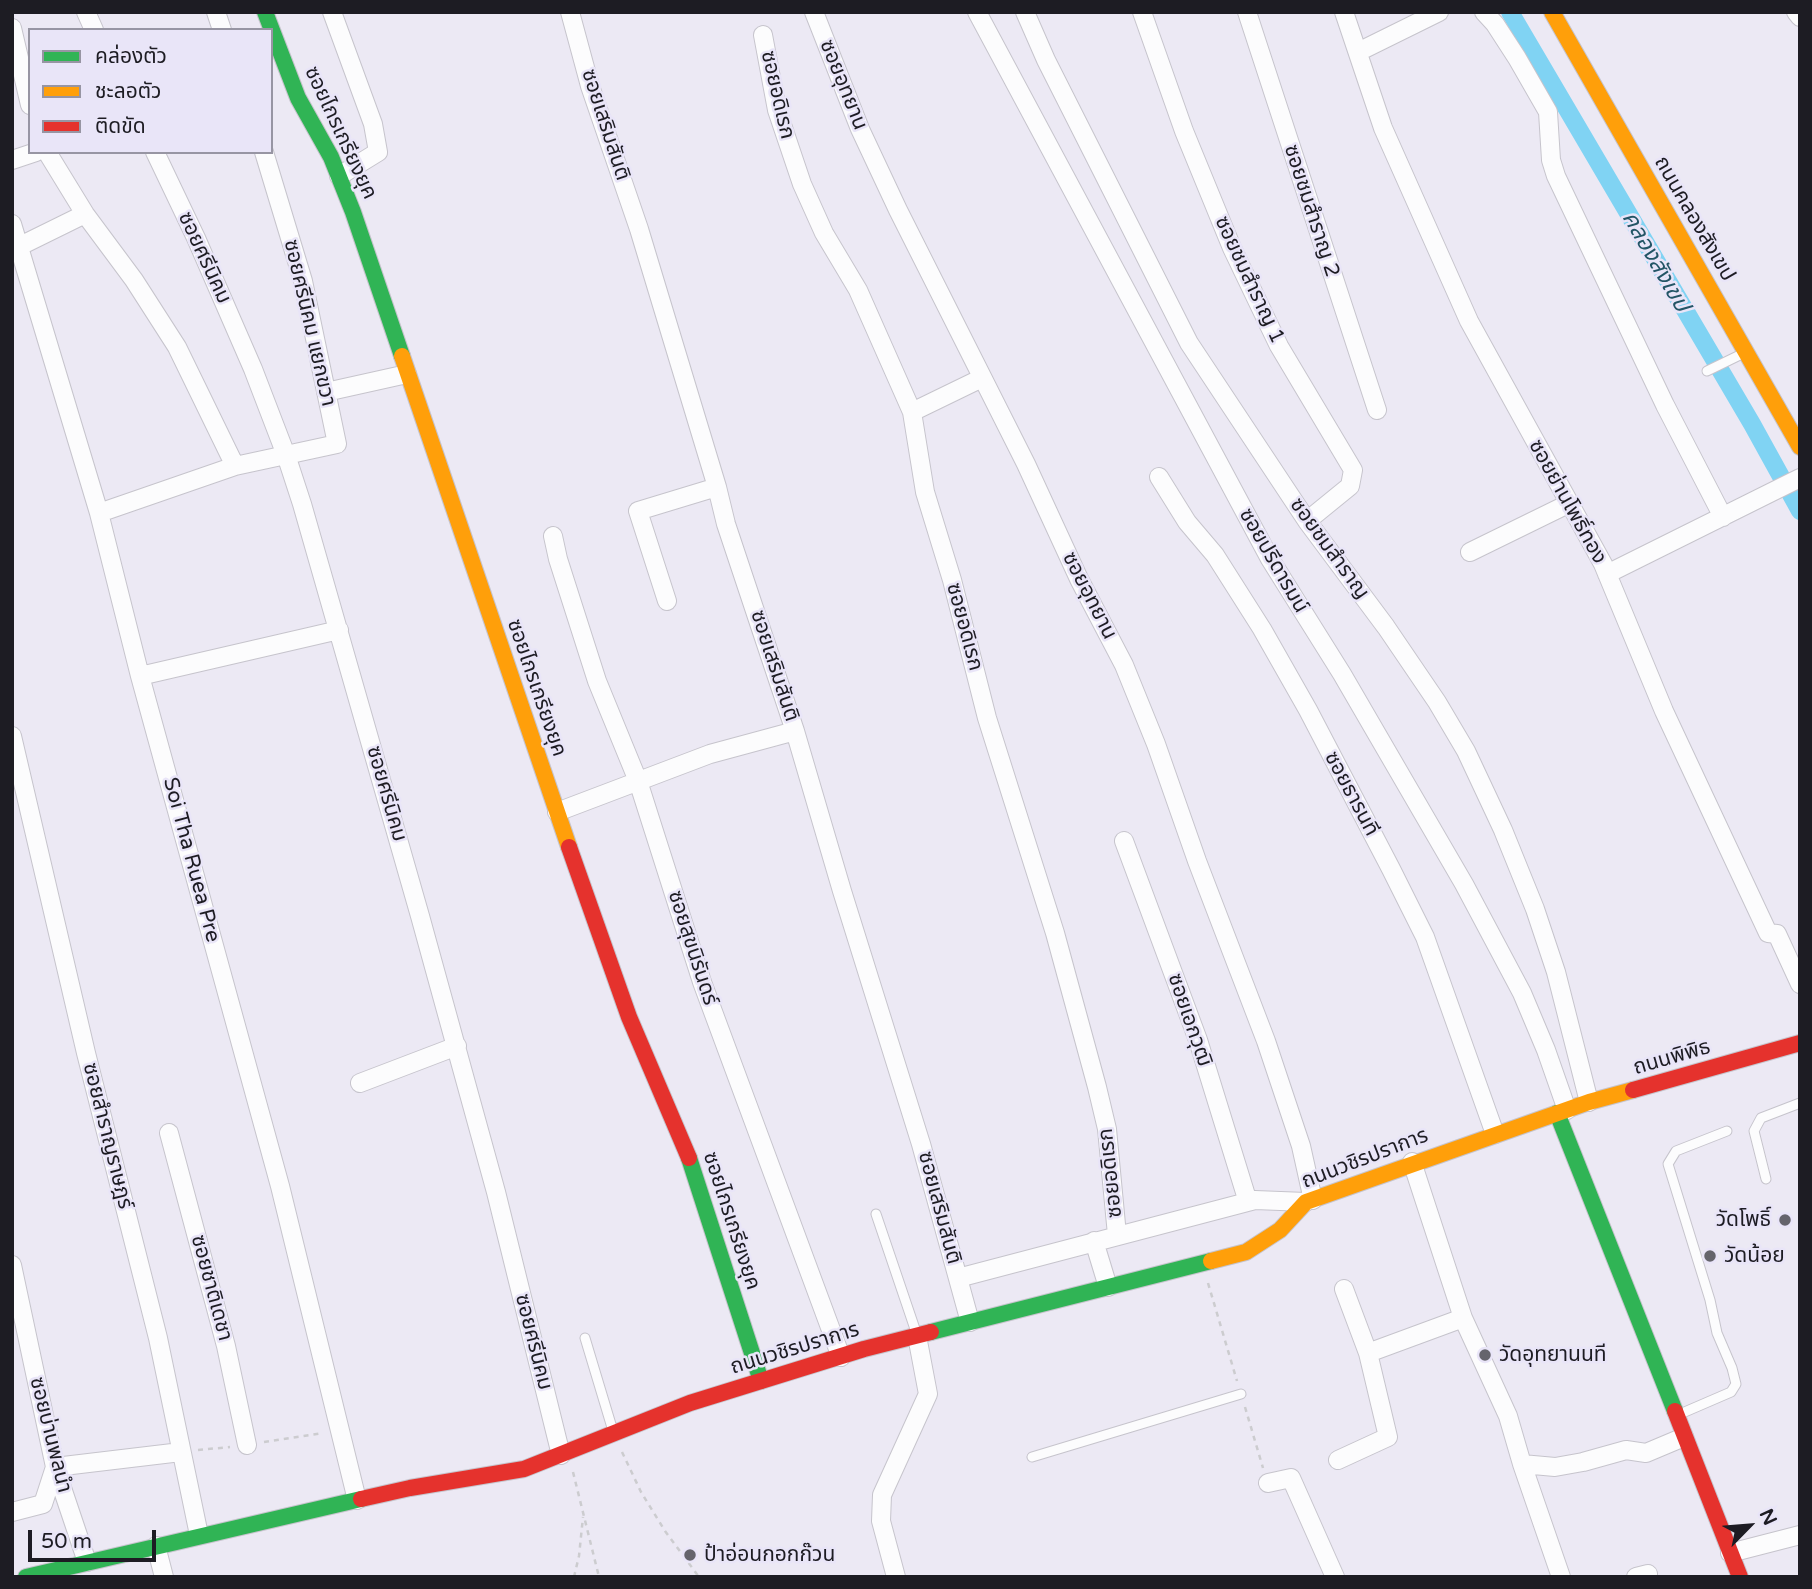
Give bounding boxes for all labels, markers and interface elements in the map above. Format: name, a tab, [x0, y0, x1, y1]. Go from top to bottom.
legend	[28, 28, 273, 154]
street label: ซอยอุทยาน	[814, 36, 872, 134]
text: คล่องตัว	[95, 44, 167, 69]
street label: ซอยอดิเรก	[755, 48, 799, 142]
street label: ซอยไกรเกรียงยุค	[298, 63, 382, 203]
street label: ซอยเสริมสันติ	[575, 66, 635, 184]
text: ชะลอตัว	[95, 79, 161, 104]
text: ติดขัด	[95, 114, 146, 139]
street label: ซอยชมสำราญ 2	[1278, 142, 1344, 280]
street label: ถนนคลองสังเขป	[1648, 152, 1740, 286]
water label: คลองสังเขป	[1615, 207, 1695, 317]
street label: ซอยศรีนิคม	[172, 208, 236, 308]
street label: ซอยชมสำราญ 1	[1208, 212, 1290, 348]
street label: ซอยศรีนิคม แยกขวา	[278, 237, 340, 409]
street label: ซอยย่านโพธิ์ทอง	[1522, 435, 1612, 569]
street label: ซอยชมสำราญ	[1284, 493, 1374, 605]
street label: ซอยปรีดารมน์	[1233, 504, 1313, 618]
street label: ซอยอุทยาน	[1056, 548, 1122, 644]
street label: ซอยอดิเรก	[940, 580, 988, 674]
street label: ซอยเสริมสันติ	[744, 607, 804, 725]
street label: ซอยไกรเกรียงยุค	[501, 616, 571, 760]
street label: ซอยศรีนิคม	[360, 743, 412, 845]
street label: ซอยธารนที	[1318, 747, 1384, 841]
street label: Soi Tha Ruea Pre	[157, 775, 225, 945]
street label: ซอยสุขนิรันดร์	[662, 888, 722, 1008]
street label: ซอยเอกวุฒิ	[1161, 970, 1217, 1070]
street label: ถนนพิพิธ	[1631, 1035, 1713, 1081]
street label: ซอยสำราญราษฎร์	[77, 1060, 137, 1212]
street label: ถนนวชิรปราการ	[1298, 1123, 1432, 1195]
street label: ซอยอดิเรก	[1094, 1127, 1128, 1219]
street label: ซอยไกรเกรียงยุค	[697, 1149, 765, 1293]
street label: ซอยเสริมสันติ	[912, 1149, 966, 1267]
place label: วัดโพธิ์	[1716, 1207, 1771, 1233]
marker: วัดโพธิ์	[1777, 1212, 1793, 1228]
street label: ซอยชาติเดชา	[185, 1232, 237, 1344]
place label: วัดน้อย	[1724, 1243, 1785, 1269]
marker: วัดน้อย	[1702, 1248, 1718, 1264]
street label: ซอยศรีนิคม	[509, 1291, 557, 1393]
street label: ถนนวชิรปราการ	[728, 1317, 862, 1381]
place label: วัดอุทยานนที	[1499, 1342, 1607, 1368]
marker: วัดอุทยานนที	[1477, 1347, 1493, 1363]
street label: ซอยบ่านพลนำ	[23, 1375, 77, 1495]
north arrow	[1714, 1491, 1784, 1561]
text: N	[1755, 1506, 1781, 1529]
scale bar	[32, 1516, 159, 1560]
text: 50 m	[41, 1529, 92, 1554]
place label: ป้าอ่อนกอกก๊วน	[704, 1542, 835, 1568]
marker: ป้าอ่อนกอกก๊วน	[682, 1547, 698, 1563]

